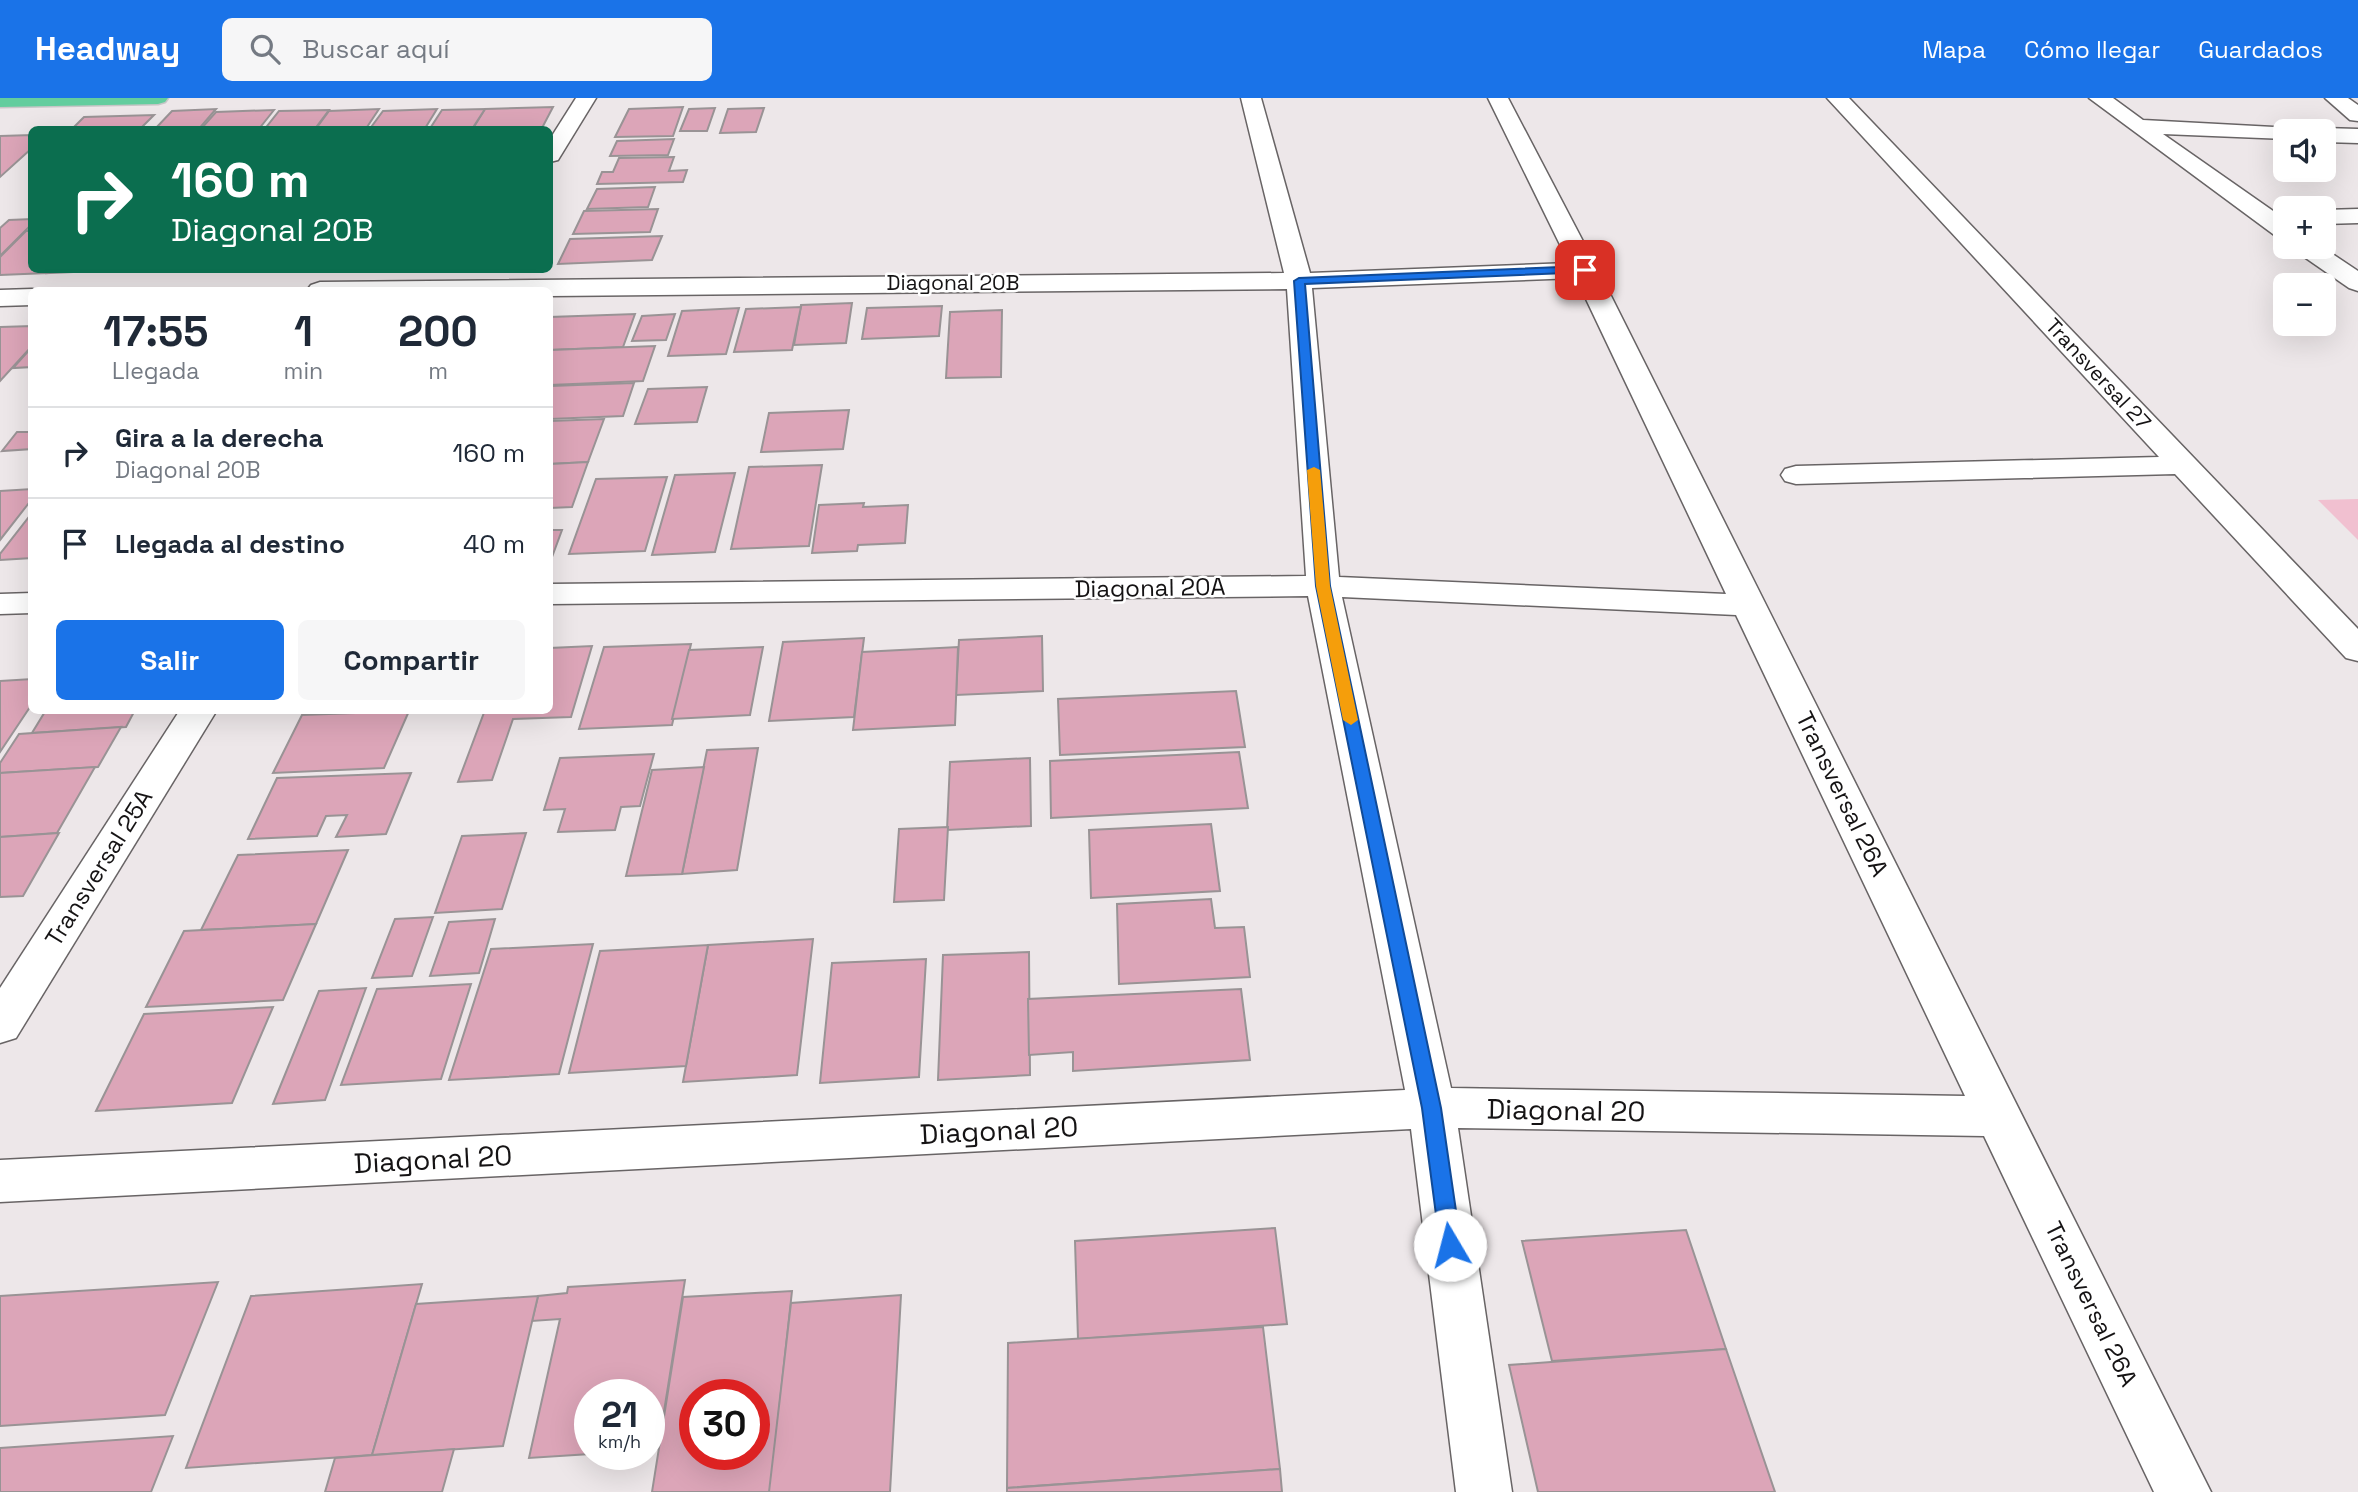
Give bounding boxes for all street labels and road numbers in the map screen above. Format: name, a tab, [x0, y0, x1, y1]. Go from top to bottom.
street label: Diagonal 20B	[887, 269, 1019, 296]
street label: Transversal 27	[2040, 312, 2157, 435]
street label: Diagonal 20A	[1074, 571, 1226, 604]
street label: Transversal 26A	[1789, 706, 1896, 881]
street label: Transversal 25A	[38, 783, 159, 952]
street label: Diagonal 20	[1486, 1091, 1646, 1129]
street label: Diagonal 20	[919, 1108, 1079, 1152]
street label: Diagonal 20	[353, 1137, 513, 1181]
street label: Transversal 26A	[2038, 1216, 2145, 1391]

